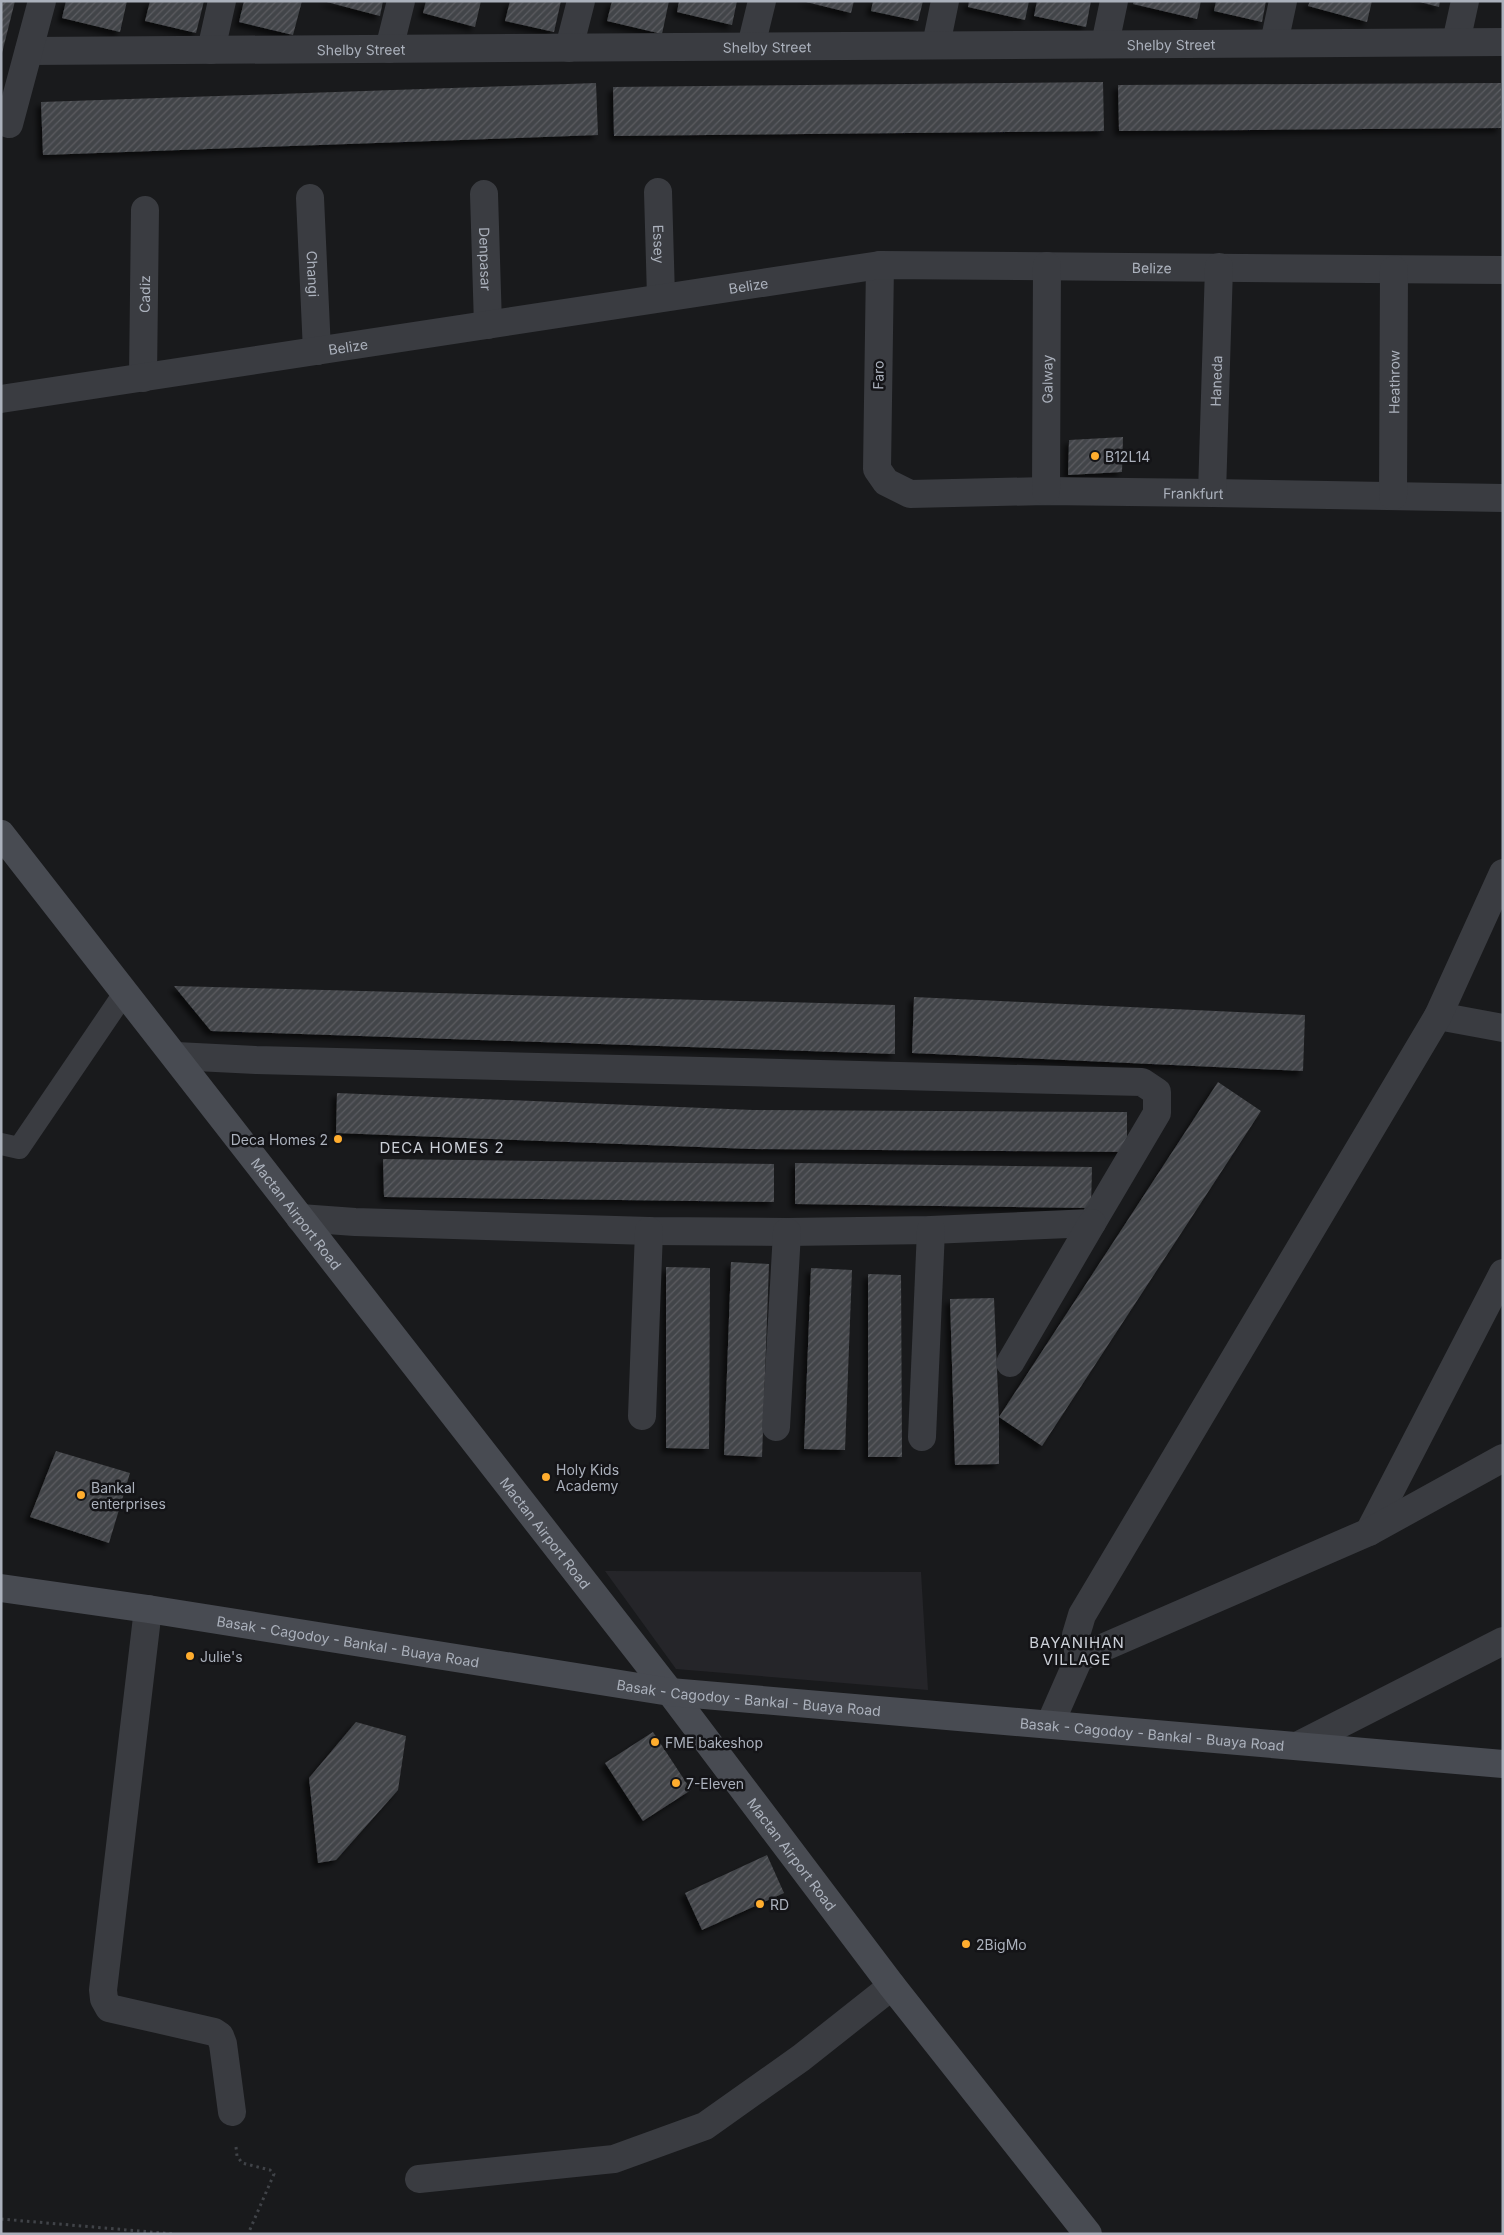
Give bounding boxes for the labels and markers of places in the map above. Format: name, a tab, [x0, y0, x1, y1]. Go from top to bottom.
place label: B12L14	[1105, 448, 1150, 465]
marker: B12L14	[1089, 450, 1101, 462]
place label: Deca Homes 2	[231, 1131, 328, 1148]
marker: Deca Homes 2	[332, 1133, 344, 1145]
place label: Holy Kids Academy	[556, 1461, 619, 1494]
marker: Holy Kids Academy	[540, 1471, 552, 1483]
place label: Bankal enterprises	[91, 1479, 166, 1512]
marker: Bankal enterprises	[75, 1489, 87, 1501]
place label: Julie's	[200, 1648, 243, 1665]
marker: Julie's	[184, 1650, 196, 1662]
place label: FME bakeshop	[665, 1734, 763, 1751]
marker: FME bakeshop	[649, 1736, 661, 1748]
place label: 7-Eleven	[686, 1775, 744, 1792]
marker: 7-Eleven	[670, 1777, 682, 1789]
place label: RD	[770, 1896, 789, 1913]
marker: RD	[754, 1898, 766, 1910]
place label: 2BigMo	[976, 1936, 1027, 1953]
marker: 2BigMo	[960, 1938, 972, 1950]

